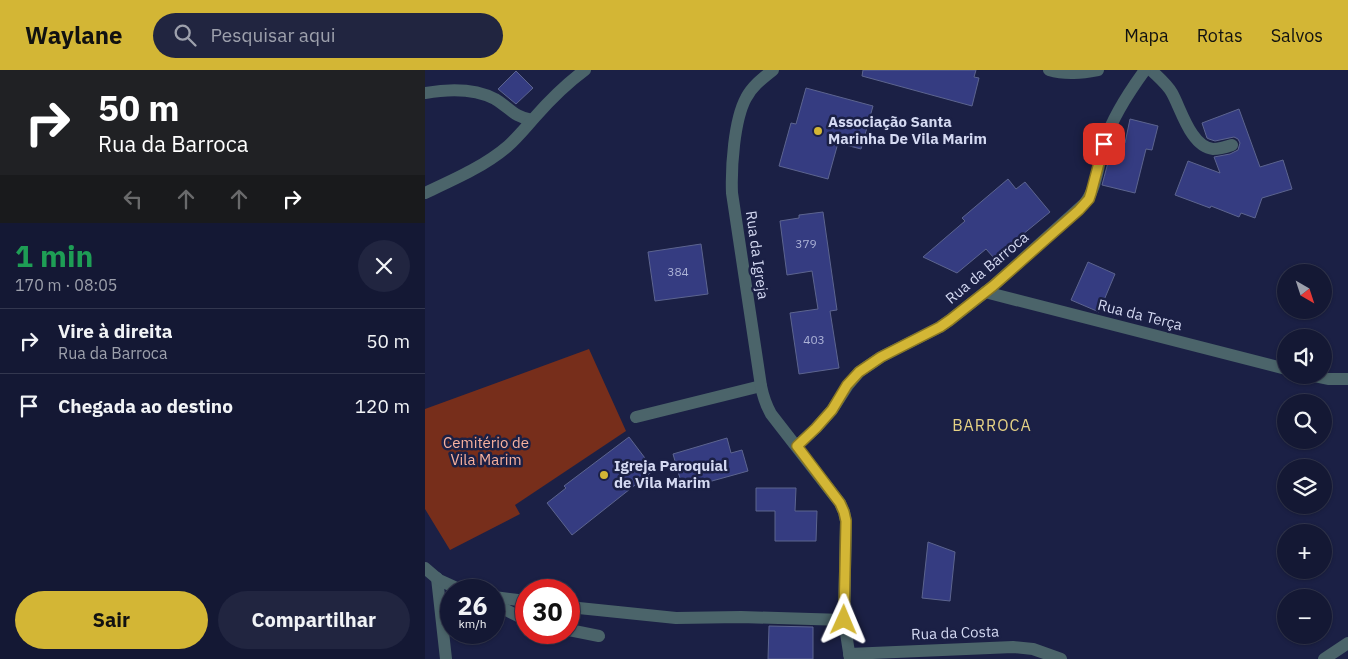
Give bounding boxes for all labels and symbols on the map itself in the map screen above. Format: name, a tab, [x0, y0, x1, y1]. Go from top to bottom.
place label: Associação Santa Marinha De Vila Marim	[828, 112, 987, 148]
pin	[1083, 123, 1125, 165]
marker: Associação Santa Marinha De Vila Marim	[812, 125, 824, 137]
street label: Rua da Igreja	[742, 209, 773, 300]
street label: Rua da Barroca	[941, 227, 1032, 308]
house number: 379	[795, 236, 817, 251]
house number: 384	[667, 264, 689, 279]
north arrow	[1277, 264, 1333, 319]
street label: Rua da Terça	[1096, 295, 1185, 334]
house number: 403	[803, 332, 825, 347]
district label: BARROCA	[952, 415, 1032, 435]
park label: Cemitério de Vila Marim	[443, 433, 529, 469]
place label: Igreja Paroquial de Vila Marim	[614, 456, 728, 492]
marker: Igreja Paroquial de Vila Marim	[598, 469, 610, 481]
speed limit sign: 30	[515, 579, 580, 644]
position arrow	[817, 593, 869, 645]
street label: Rua da Costa	[911, 621, 999, 644]

